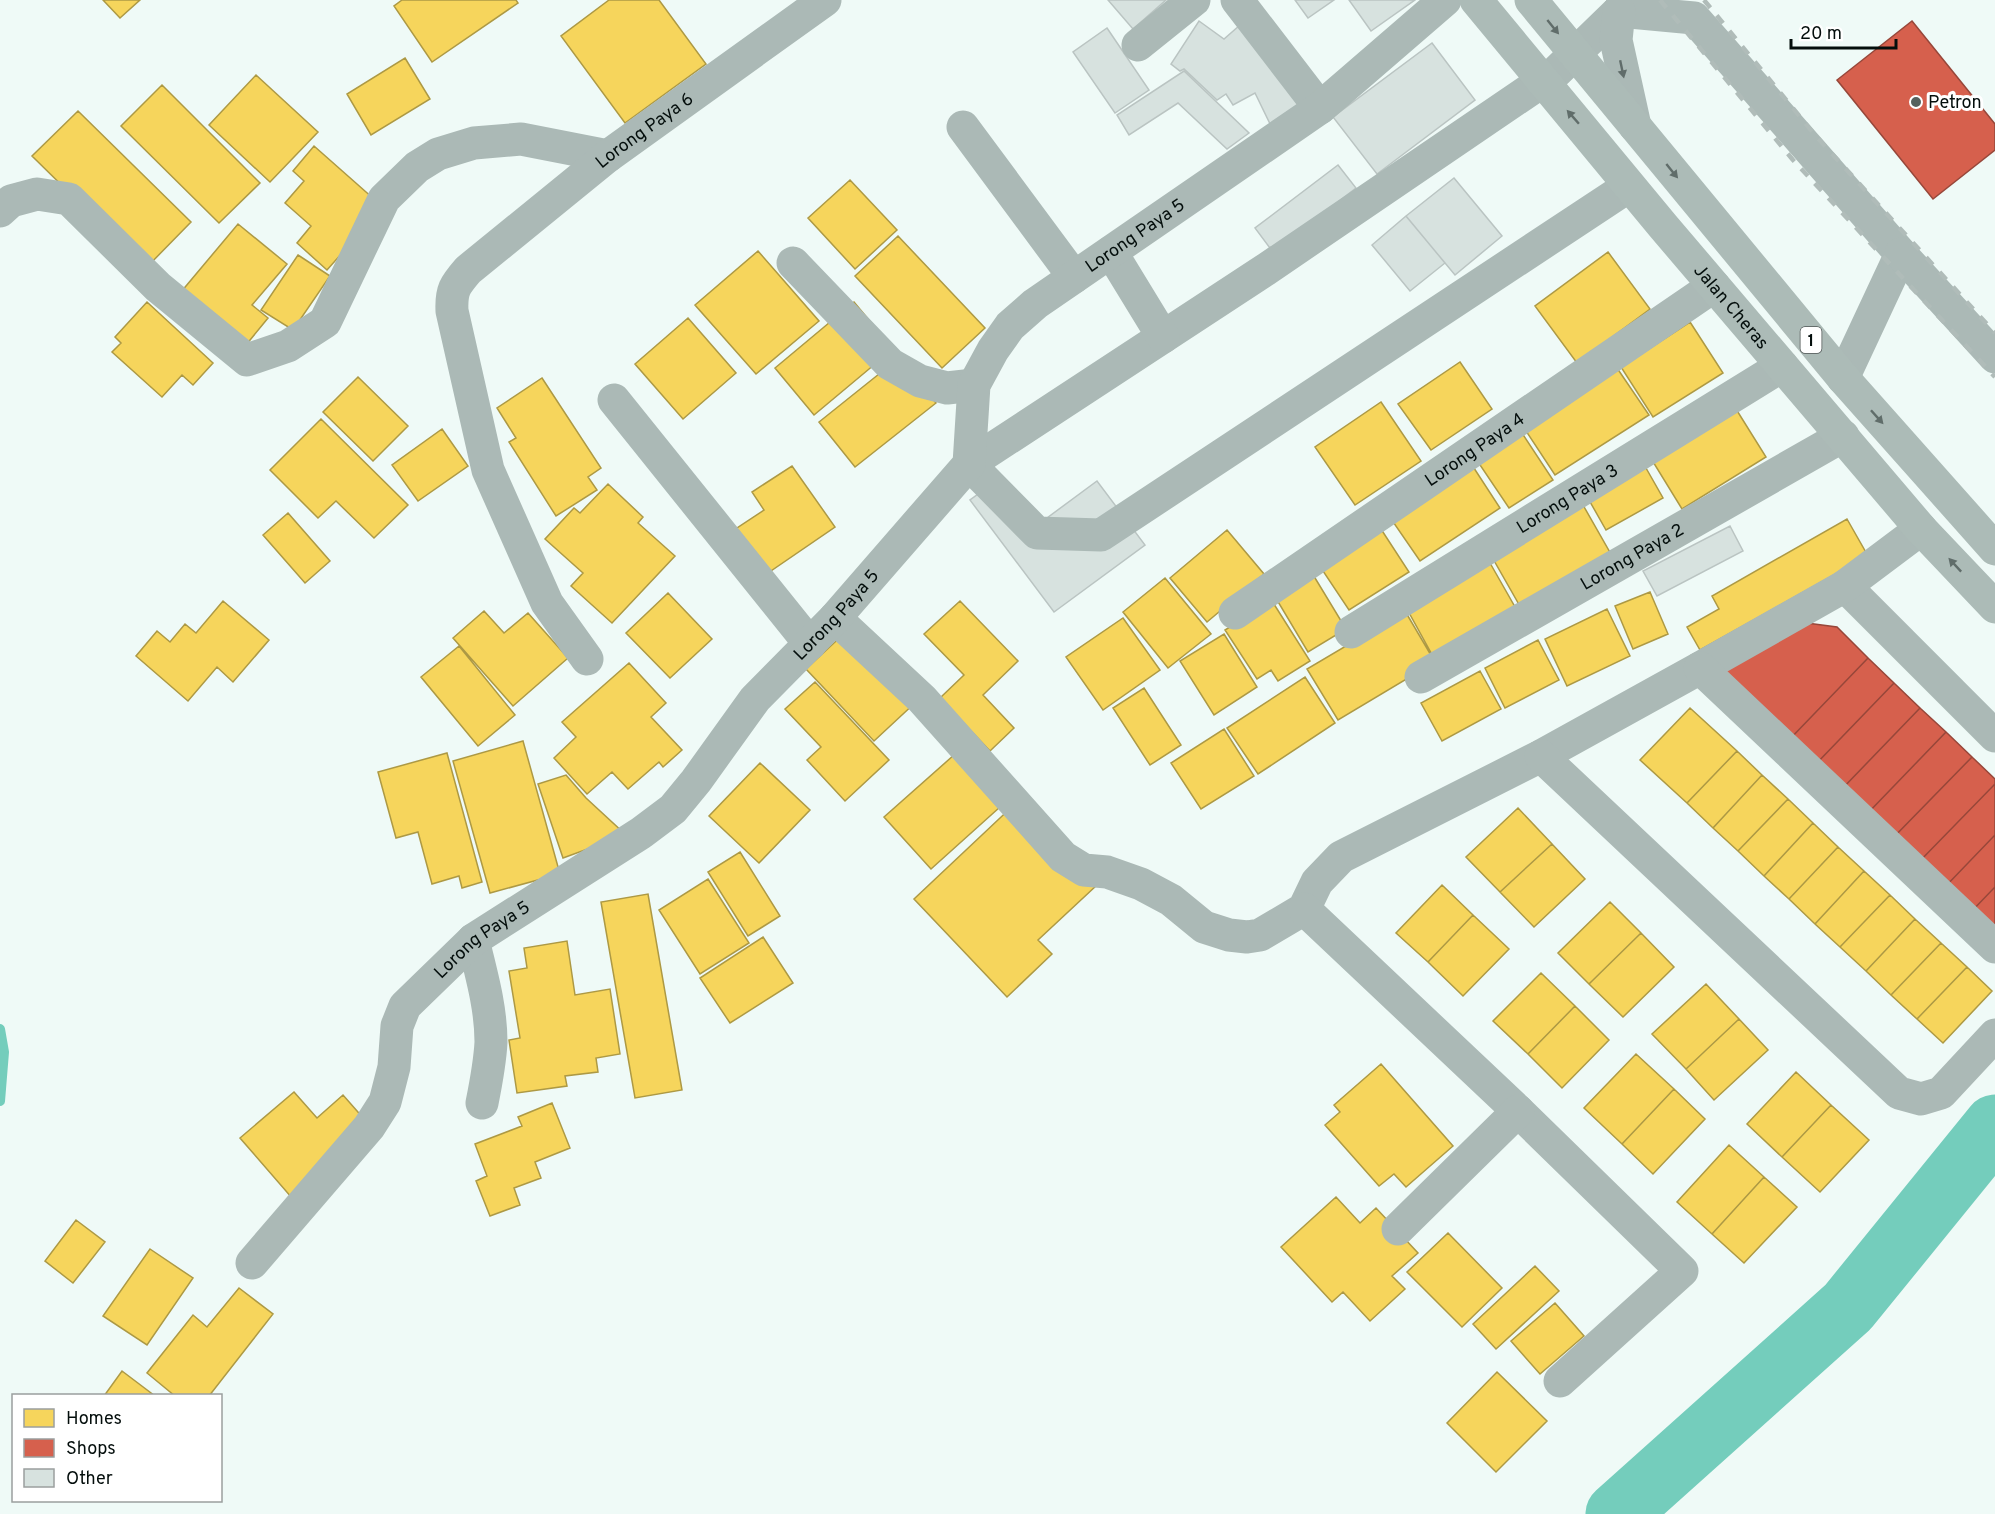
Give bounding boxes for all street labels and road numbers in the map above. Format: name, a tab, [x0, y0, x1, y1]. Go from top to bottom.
street label: Lorong Paya 6	[591, 88, 698, 174]
street label: Lorong Paya 5	[1082, 194, 1190, 279]
street label: Jalan Cheras	[1688, 260, 1773, 355]
road number: 1	[1800, 327, 1822, 353]
street label: Lorong Paya 4	[1421, 409, 1530, 493]
street label: Lorong Paya 3	[1513, 460, 1623, 540]
street label: Lorong Paya 2	[1577, 519, 1689, 596]
street label: Lorong Paya 5	[789, 565, 885, 666]
street label: Lorong Paya 5	[430, 896, 535, 985]

